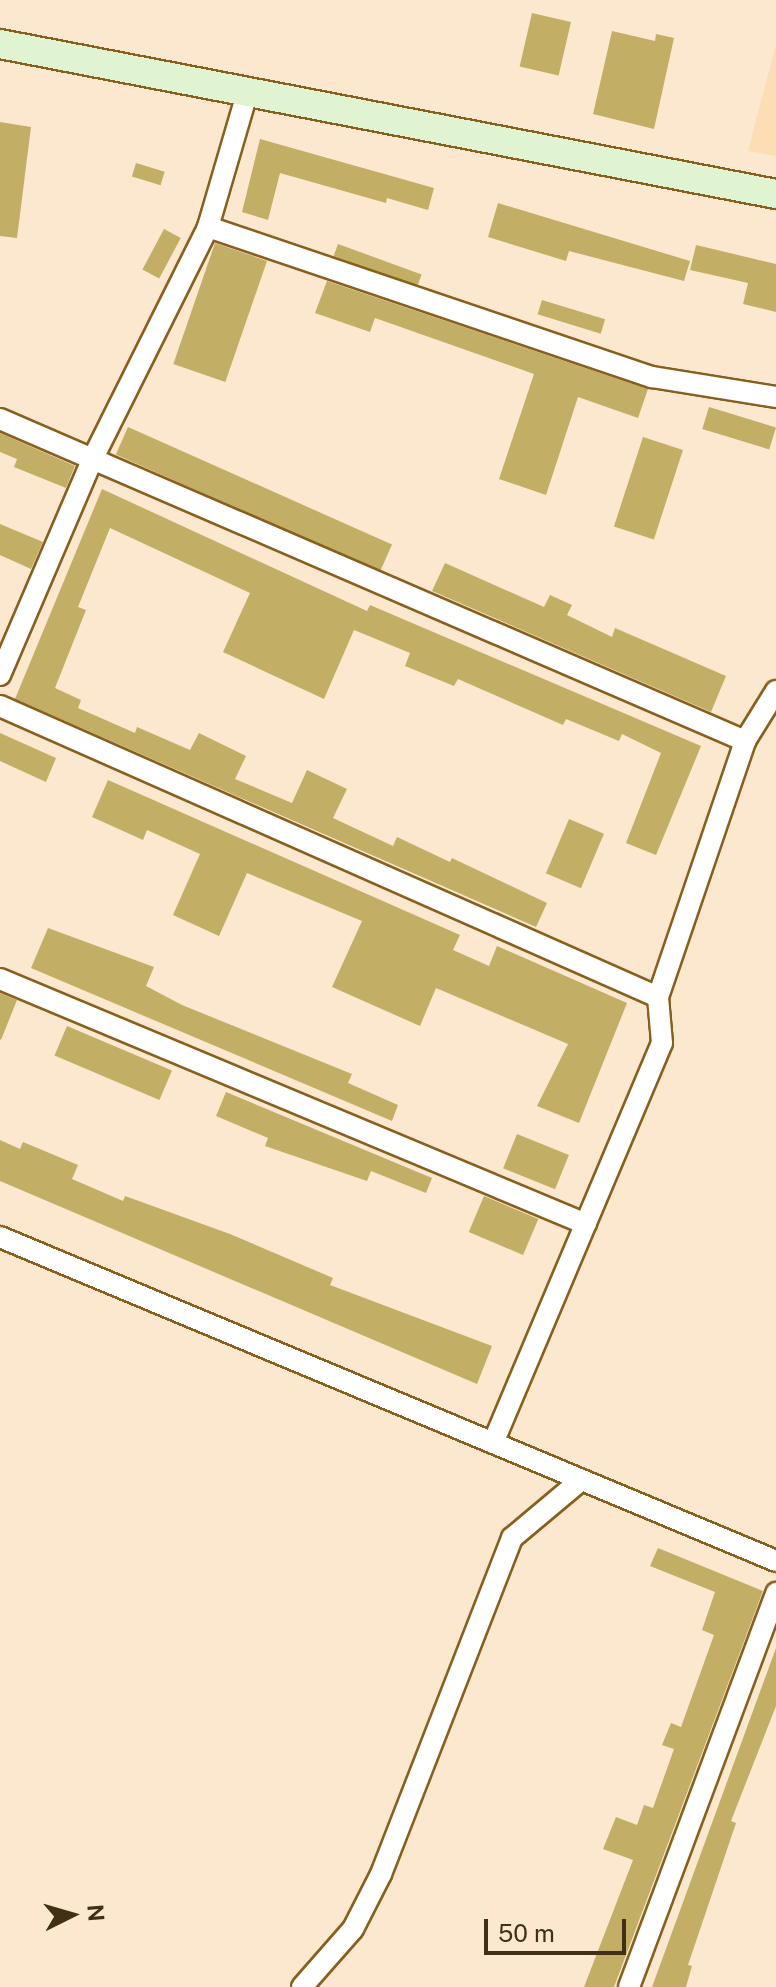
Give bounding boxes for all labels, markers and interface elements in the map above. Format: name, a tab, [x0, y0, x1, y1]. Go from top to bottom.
north arrow	[32, 1875, 112, 1955]
text: N	[82, 1903, 110, 1923]
scale bar	[488, 1903, 630, 1953]
text: 50 m	[498, 1919, 555, 1947]

